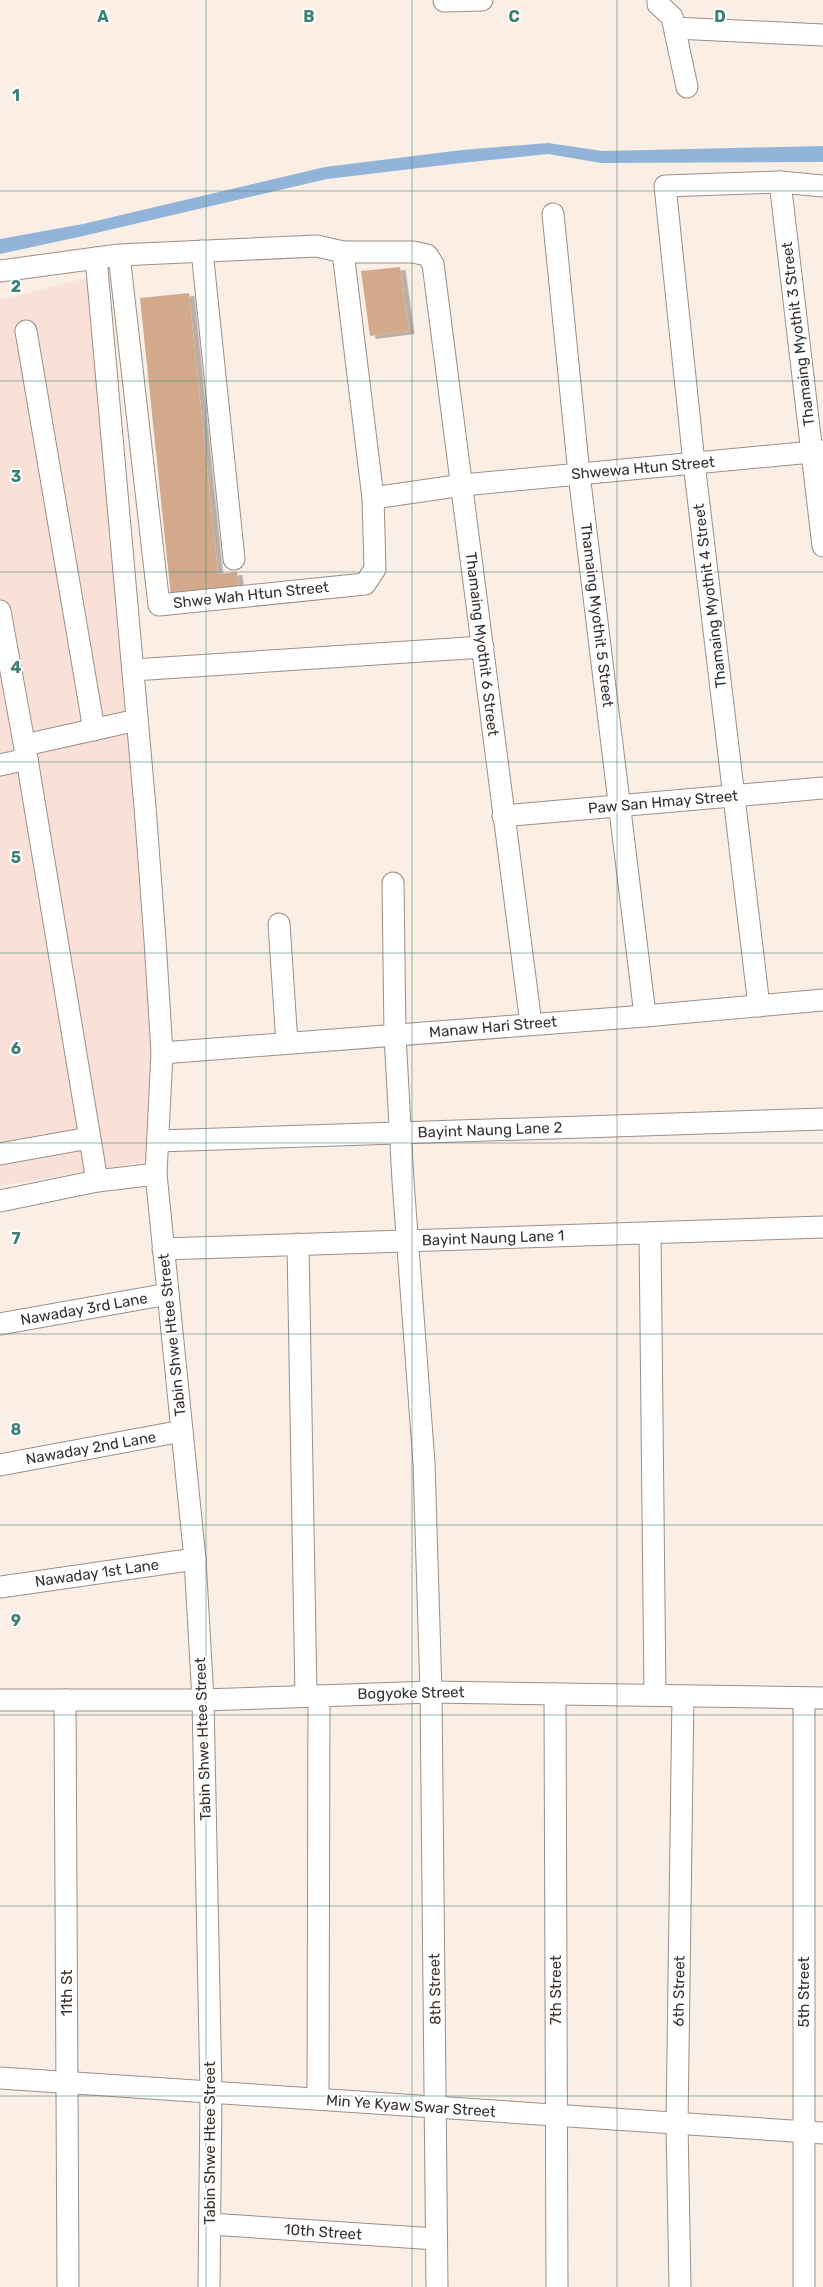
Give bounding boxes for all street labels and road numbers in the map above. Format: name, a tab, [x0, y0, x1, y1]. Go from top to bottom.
street label: Thamaing Myothit 3 Street	[778, 241, 818, 427]
street label: Shwewa Htun Street	[571, 453, 716, 483]
street label: Thamaing Myothit 4 Street	[690, 503, 730, 689]
street label: Thamaing Myothit 5 Street	[577, 522, 617, 708]
street label: Thamaing Myothit 6 Street	[462, 551, 502, 737]
street label: Shwe Wah Htun Street	[172, 578, 330, 612]
street label: Paw San Hmay Street	[587, 786, 739, 818]
street label: Manaw Hari Street	[428, 1012, 558, 1042]
street label: Bayint Naung Lane 2	[417, 1118, 563, 1142]
street label: Bayint Naung Lane 1	[422, 1227, 564, 1249]
street label: Tabin Shwe Htee Street	[154, 1253, 189, 1417]
street label: Nawaday 3rd Lane	[19, 1289, 149, 1329]
street label: Nawaday 2nd Lane	[24, 1428, 158, 1468]
street label: Nawaday 1st Lane	[34, 1555, 160, 1591]
street label: Tabin Shwe Htee Street	[191, 1657, 215, 1821]
street label: Bogyoke Street	[357, 1683, 465, 1703]
street label: 8th Street	[425, 1953, 445, 2025]
street label: 7th Street	[547, 1955, 565, 2025]
street label: 6th Street	[669, 1955, 689, 2027]
street label: 5th Street	[795, 1956, 813, 2027]
street label: 11th St	[58, 1970, 76, 2016]
street label: Tabin Shwe Htee Street	[201, 2061, 219, 2225]
street label: Min Ye Kyaw Swar Street	[326, 2091, 497, 2121]
street label: 10th Street	[283, 2220, 363, 2244]

